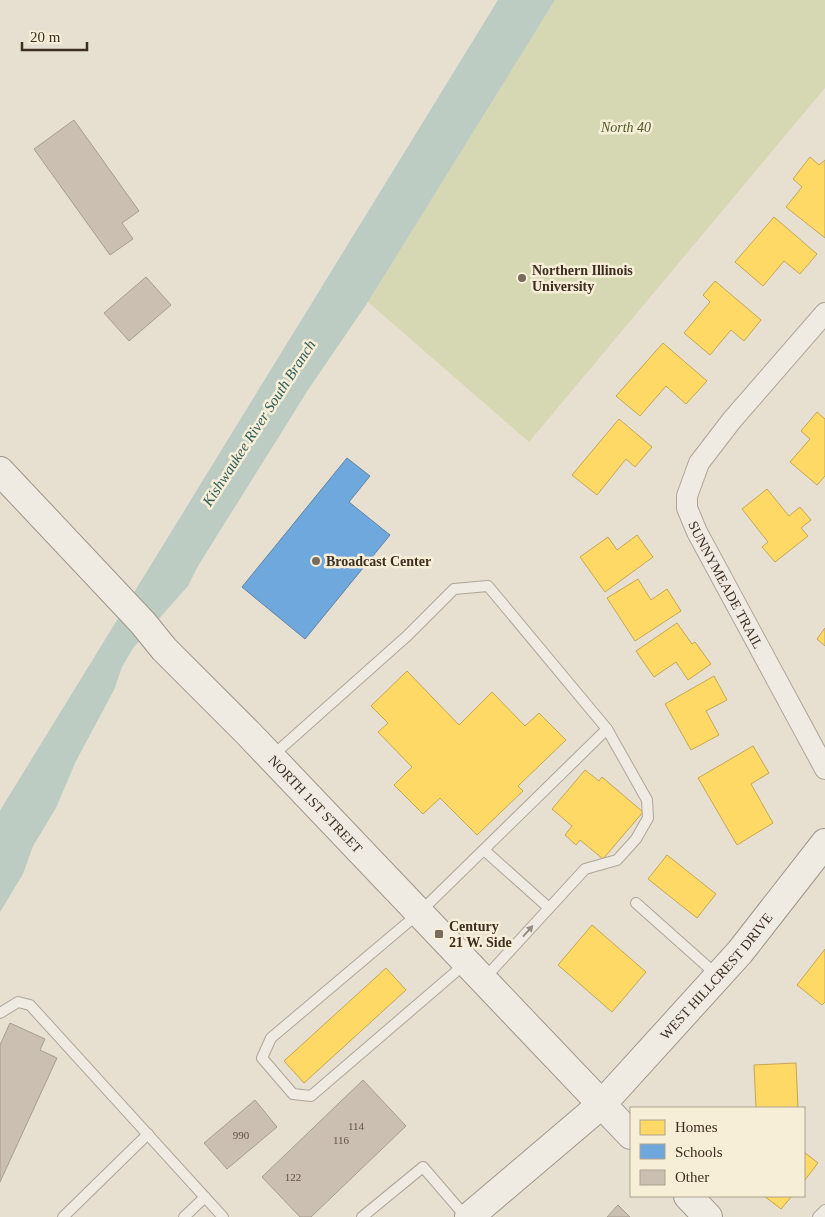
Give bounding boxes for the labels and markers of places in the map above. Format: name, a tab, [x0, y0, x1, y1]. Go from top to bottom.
place label: Northern Illinois University	[532, 263, 633, 294]
marker: Northern Illinois University	[516, 272, 528, 284]
place label: Broadcast Center	[326, 554, 431, 569]
marker: Broadcast Center	[310, 555, 322, 567]
place label: Century 21 W. Side	[449, 919, 512, 950]
marker: Century 21 W. Side	[433, 928, 445, 940]

